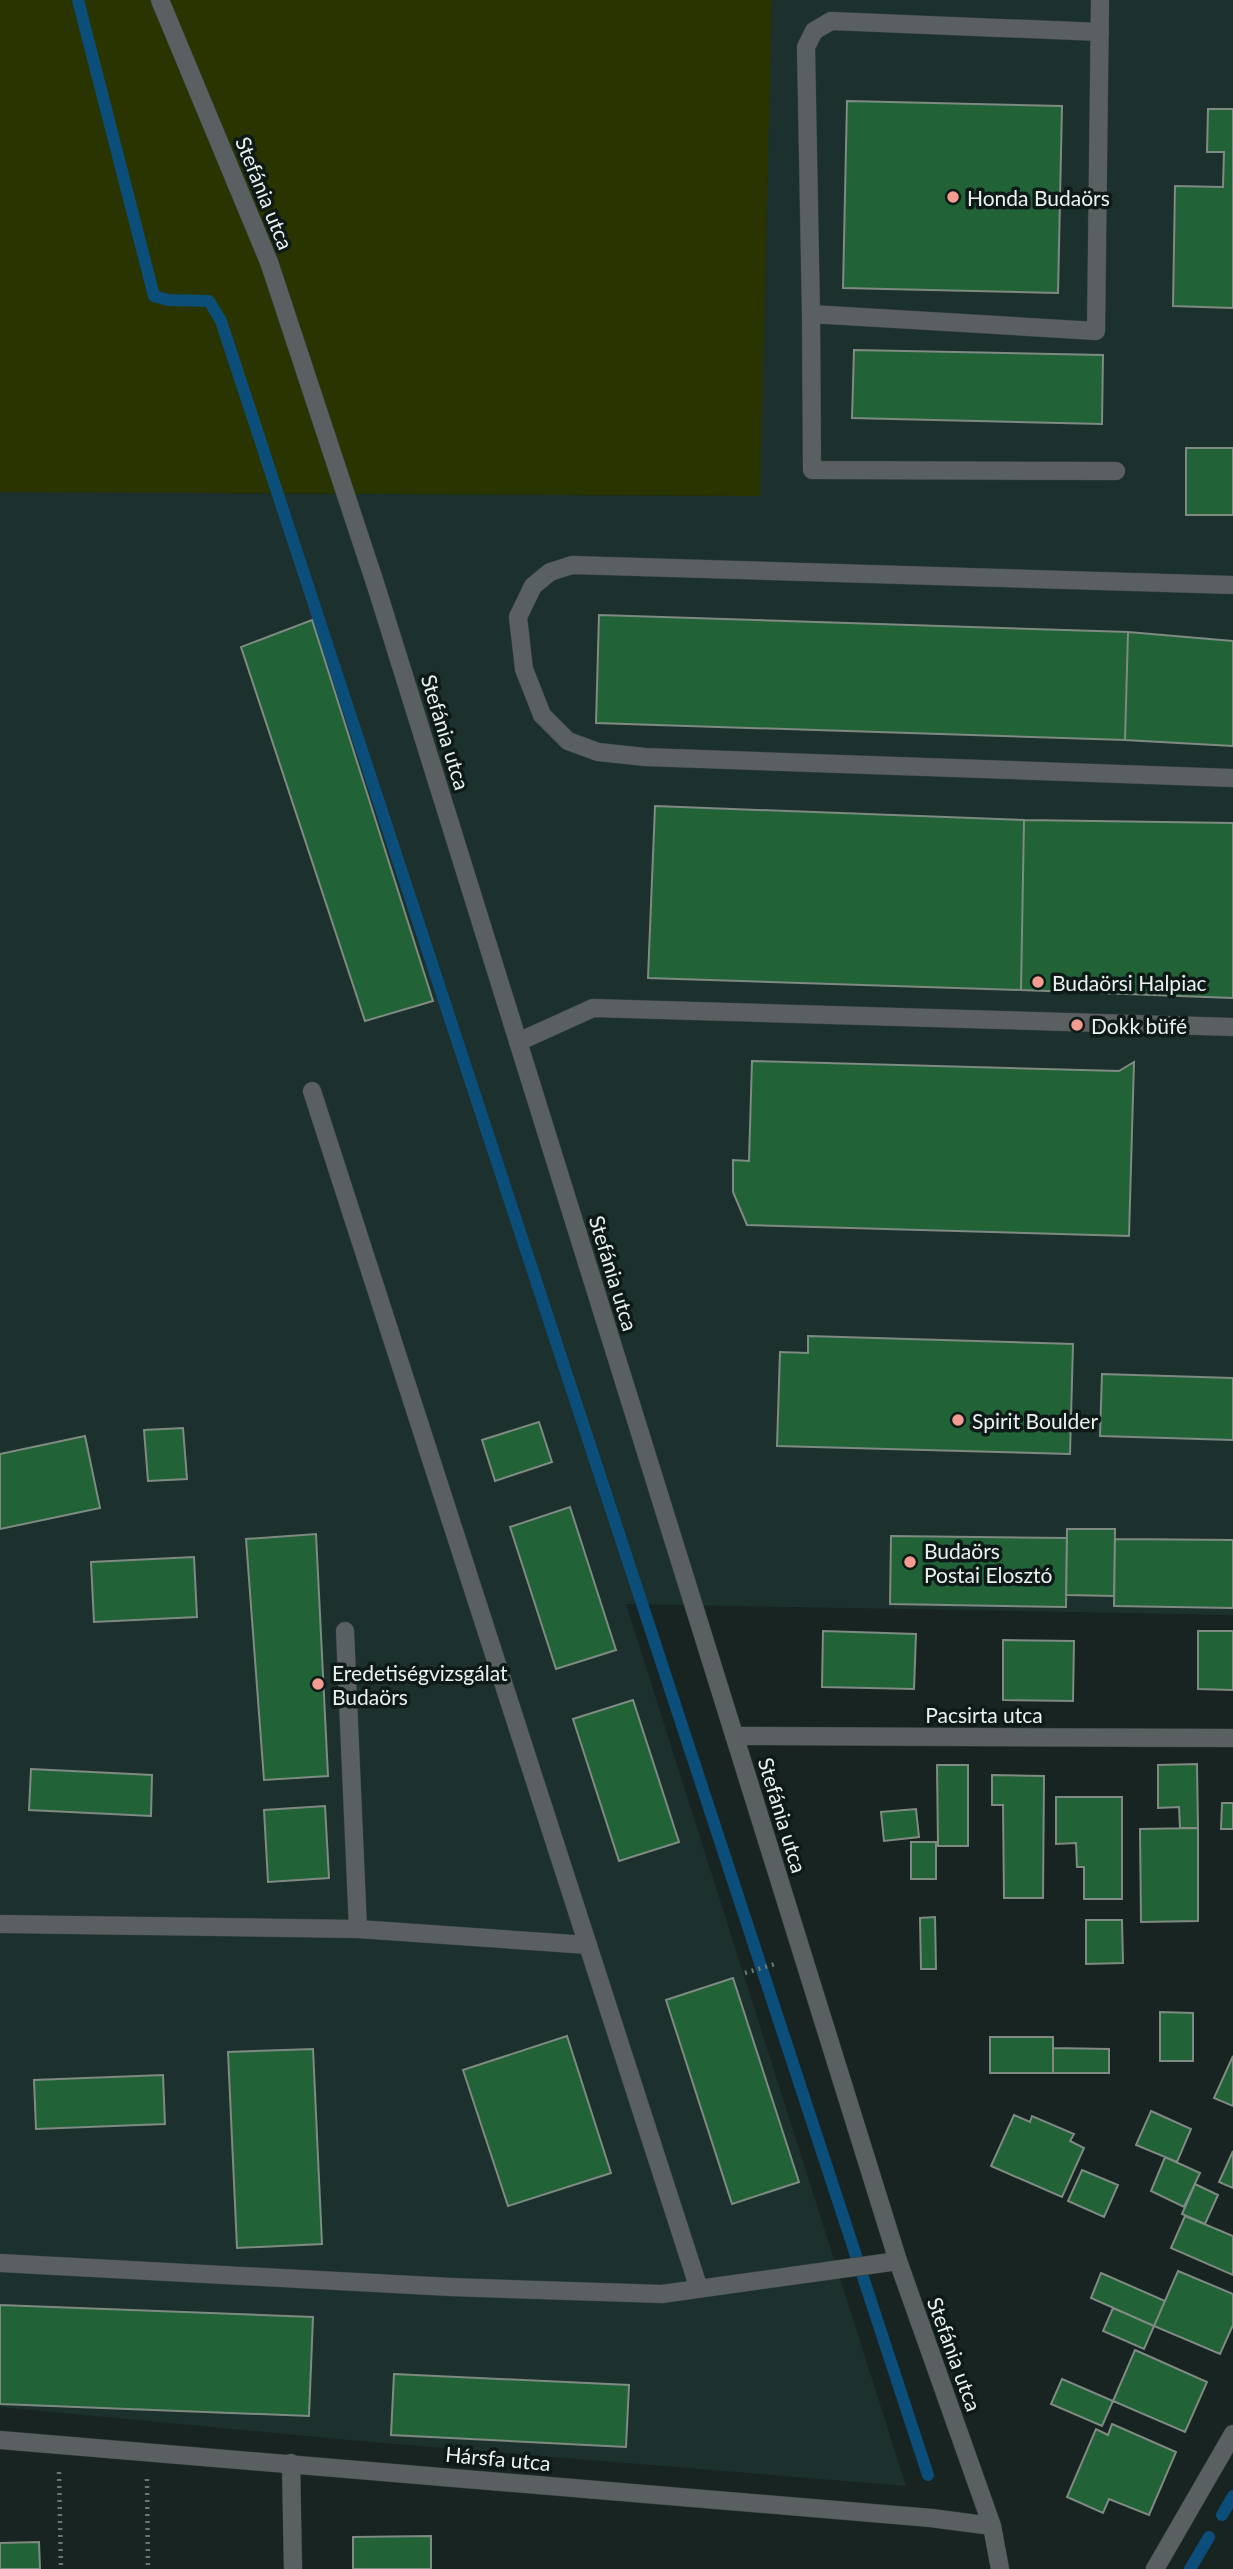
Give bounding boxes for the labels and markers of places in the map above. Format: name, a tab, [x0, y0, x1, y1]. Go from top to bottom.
place label: Honda Budaörs	[967, 185, 1110, 210]
marker: Honda Budaörs	[945, 189, 961, 205]
place label: Budaörsi Halpiac	[1052, 970, 1207, 995]
marker: Budaörsi Halpiac	[1030, 974, 1046, 990]
place label: Dokk büfé	[1091, 1013, 1187, 1038]
marker: Dokk büfé	[1069, 1017, 1085, 1033]
place label: Spirit Boulder	[972, 1408, 1098, 1433]
marker: Spirit Boulder	[950, 1412, 966, 1428]
place label: Budaörs Postai Elosztó	[924, 1538, 1052, 1587]
marker: Budaörs Postai Elosztó	[902, 1554, 918, 1570]
place label: Eredetiségvizsgálat Budaörs	[332, 1660, 508, 1709]
marker: Eredetiségvizsgálat Budaörs	[310, 1676, 326, 1692]

